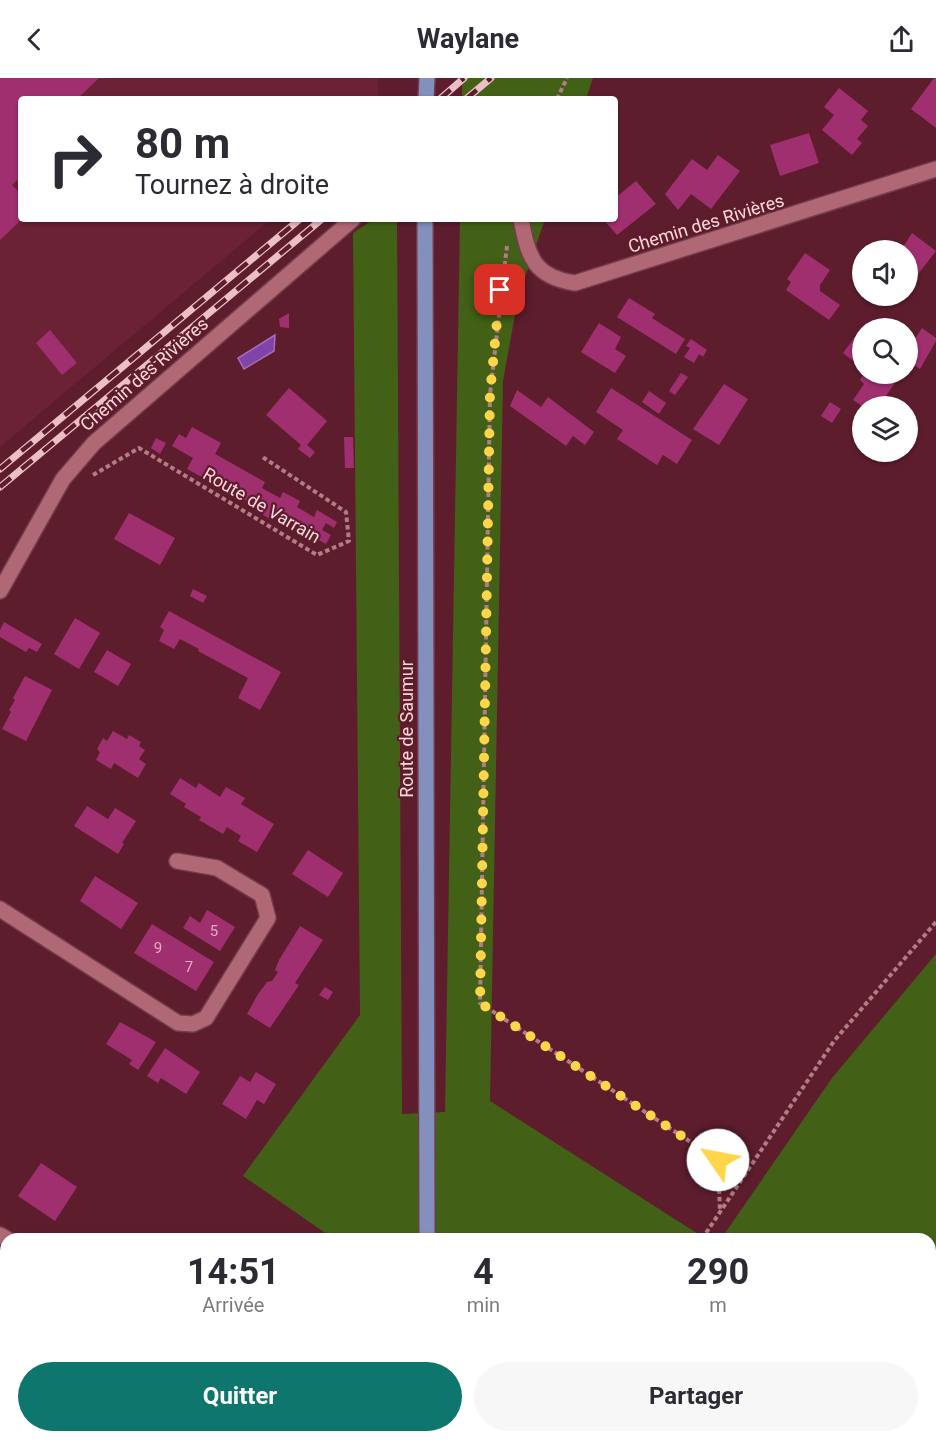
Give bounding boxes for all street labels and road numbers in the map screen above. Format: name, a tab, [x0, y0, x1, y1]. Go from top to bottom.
street label: Chemin des Rivières	[625, 189, 787, 257]
street label: Chemin des Rivières	[76, 313, 212, 435]
street label: Route de Varrain	[200, 463, 324, 547]
street label: Route de Saumur	[396, 660, 417, 798]

